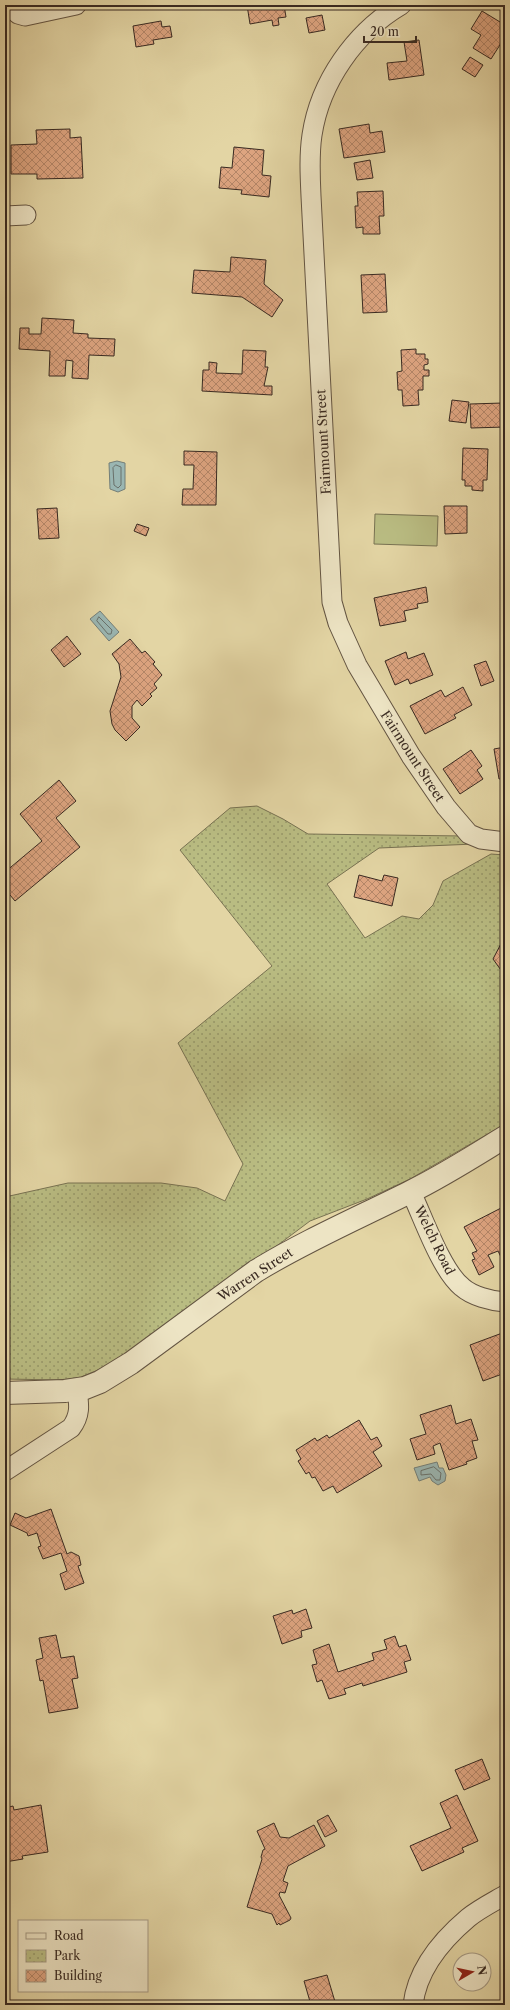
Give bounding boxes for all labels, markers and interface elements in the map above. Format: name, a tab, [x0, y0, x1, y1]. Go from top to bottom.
scale bar	[364, 18, 416, 44]
text: 20 m	[370, 24, 399, 39]
street label: Fairmount Street	[312, 389, 334, 495]
street label: Fairmount Street	[378, 707, 449, 805]
street label: Welch Road	[411, 1202, 459, 1277]
street label: Warren Street	[214, 1244, 296, 1305]
legend	[18, 1920, 148, 1992]
text: Road	[54, 1928, 84, 1943]
text: Park	[54, 1948, 81, 1963]
north arrow	[452, 1952, 492, 1992]
text: N	[474, 1965, 490, 1977]
text: Building	[54, 1968, 102, 1983]

